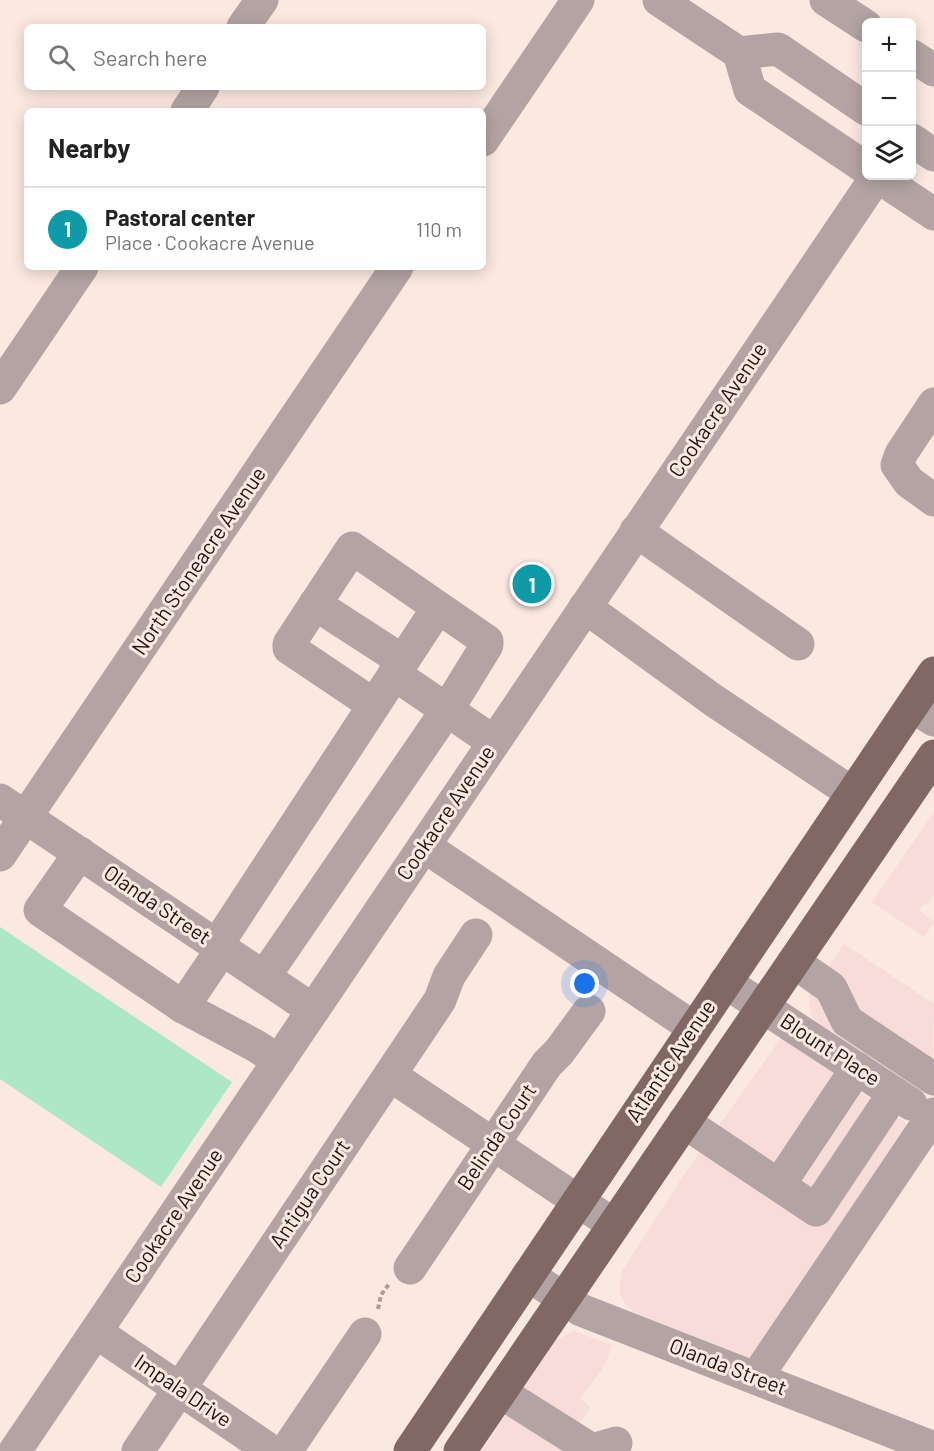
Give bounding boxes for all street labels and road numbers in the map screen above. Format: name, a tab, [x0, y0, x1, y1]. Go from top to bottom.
street label: Cookacre Avenue	[662, 337, 771, 481]
street label: North Stoneacre Avenue	[125, 461, 270, 659]
street label: Cookacre Avenue	[390, 740, 499, 884]
street label: Olanda Street	[100, 859, 216, 949]
street label: Atlantic Avenue	[620, 994, 720, 1126]
street label: Blount Place	[776, 1007, 885, 1090]
street label: Belinda Court	[451, 1078, 541, 1194]
street label: Antigua Court	[263, 1134, 354, 1252]
street label: Cookacre Avenue	[118, 1143, 227, 1287]
street label: Olanda Street	[666, 1332, 791, 1399]
street label: Impala Drive	[131, 1348, 237, 1431]

